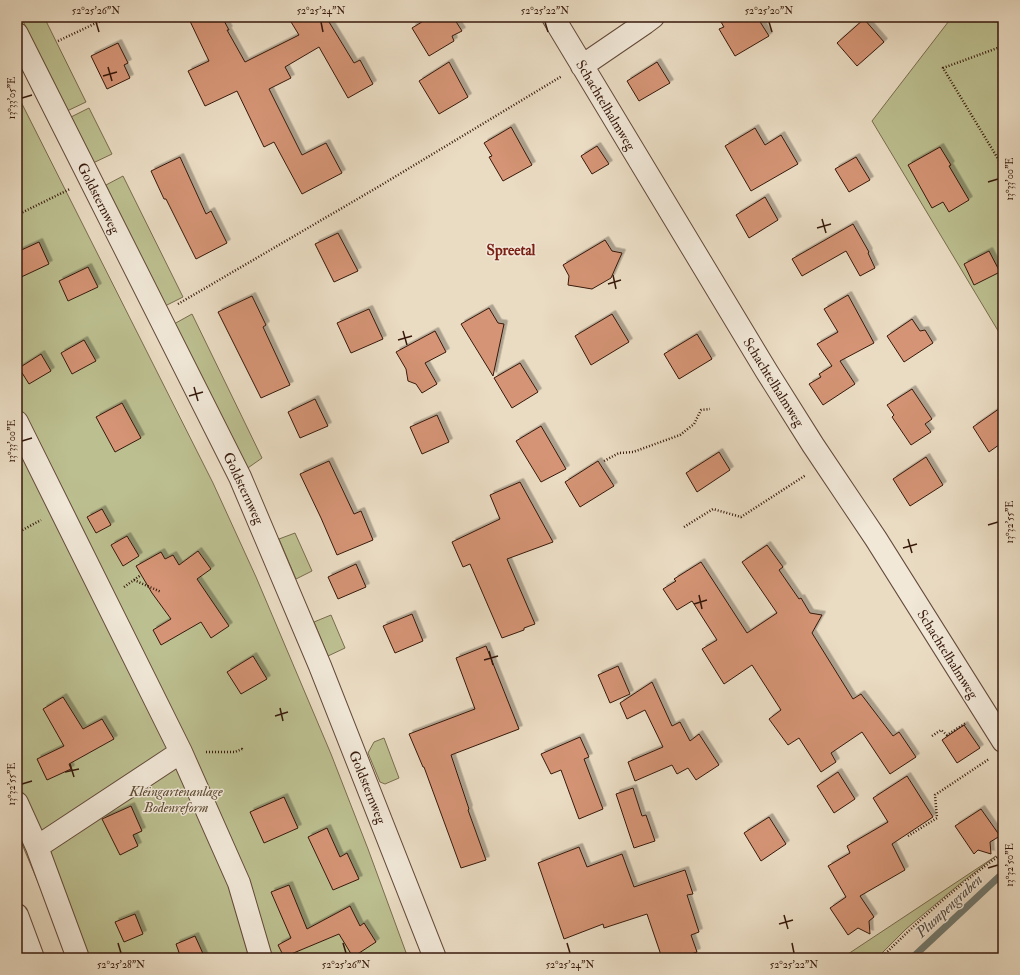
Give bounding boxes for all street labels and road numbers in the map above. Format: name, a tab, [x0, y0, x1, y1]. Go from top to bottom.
street label: Schachtelhalmweg	[572, 57, 640, 154]
street label: Goldsternweg	[73, 160, 124, 238]
street label: Schachtelhalmweg	[739, 334, 808, 431]
street label: Goldsternweg	[219, 449, 268, 528]
street label: Schachtelhalmweg	[913, 606, 982, 703]
street label: Goldsternweg	[345, 748, 390, 827]

